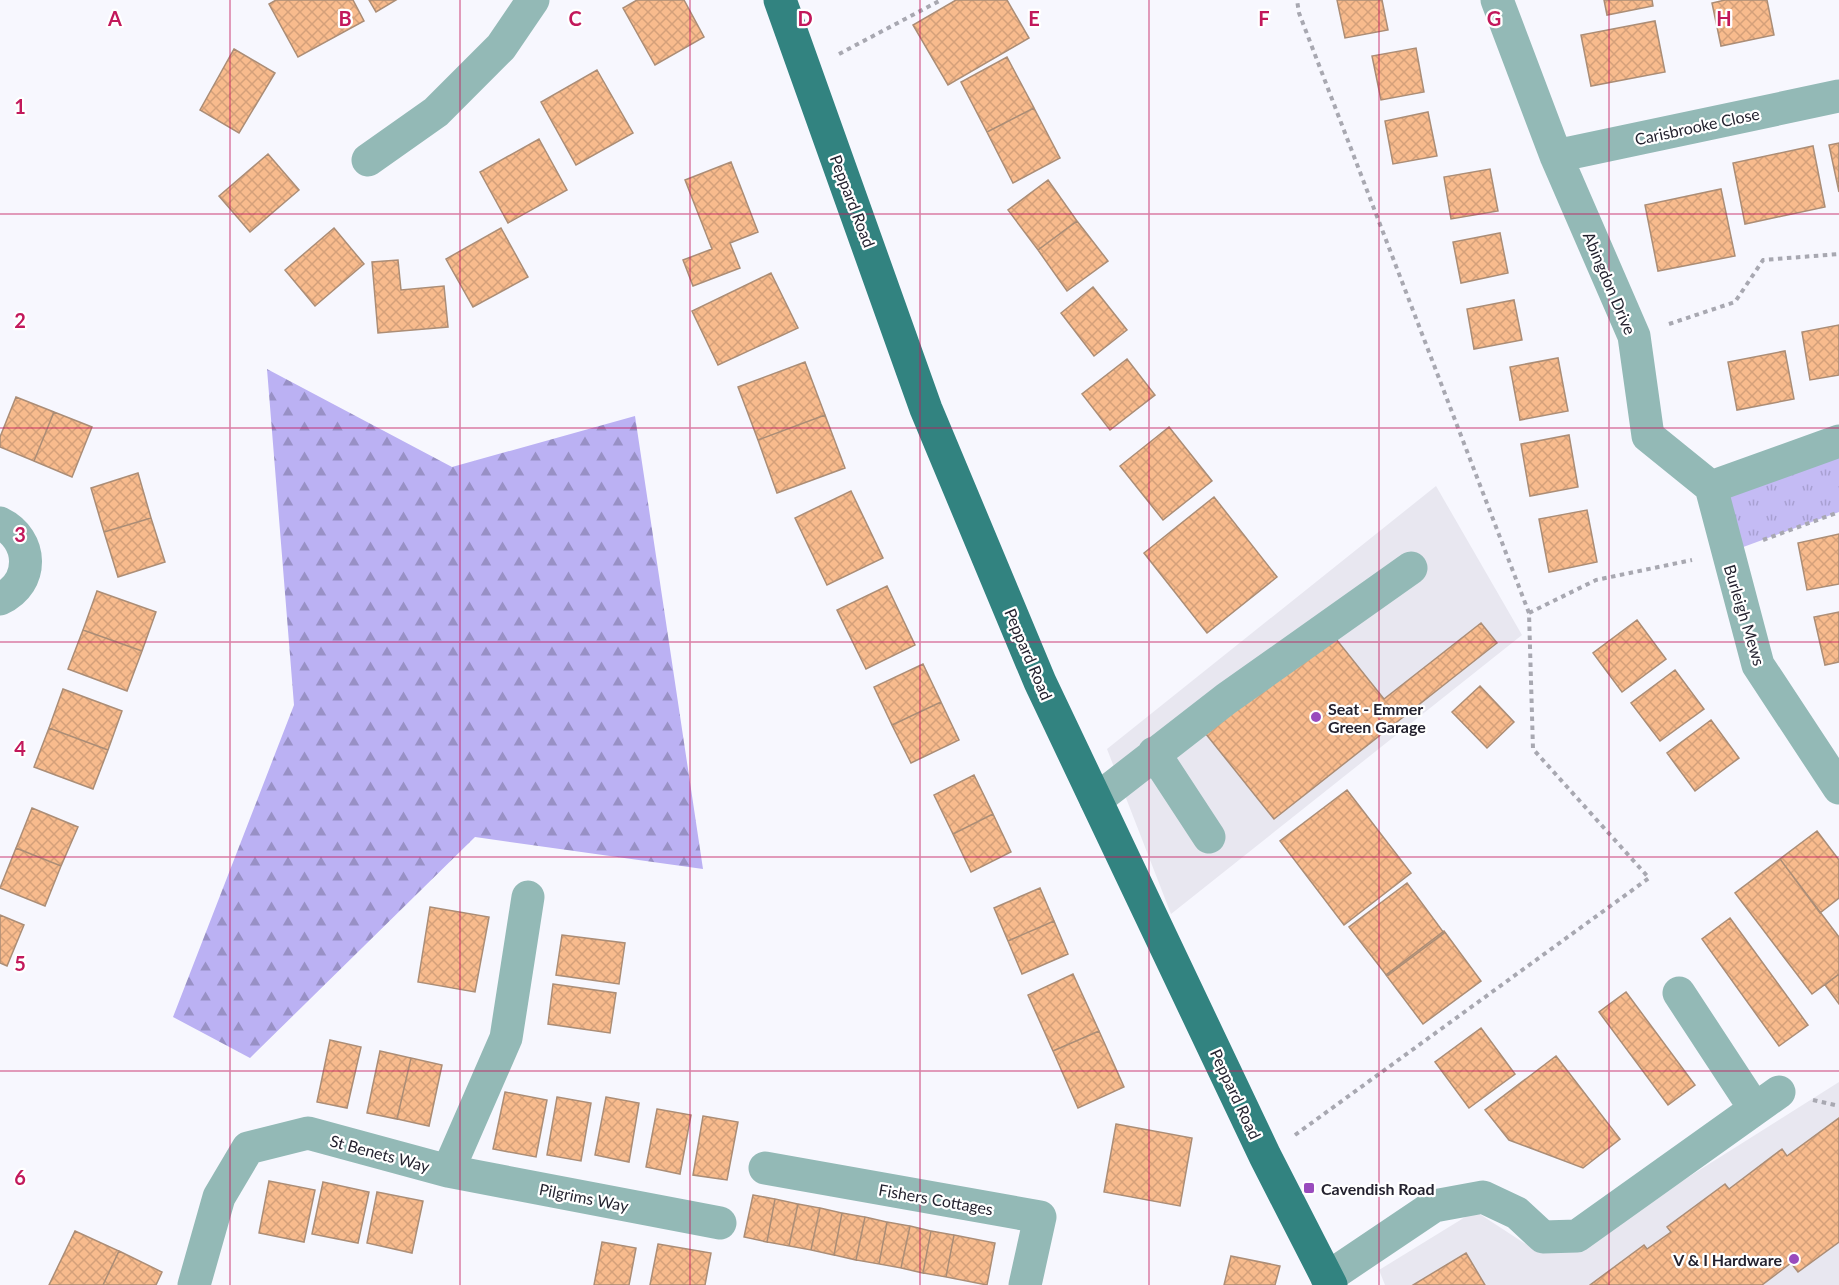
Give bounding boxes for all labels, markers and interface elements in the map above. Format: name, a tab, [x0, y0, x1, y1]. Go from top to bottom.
text: A	[107, 6, 122, 30]
text: B	[338, 6, 352, 30]
text: C	[568, 6, 582, 30]
text: D	[797, 6, 813, 30]
text: E	[1028, 6, 1040, 30]
text: F	[1258, 6, 1270, 30]
text: G	[1487, 6, 1501, 30]
text: H	[1716, 6, 1732, 30]
text: 1	[14, 94, 26, 118]
street label: Carisbrooke Close	[1633, 104, 1761, 148]
street label: Peppard Road	[827, 152, 879, 250]
street label: Abingdon Drive	[1580, 229, 1640, 337]
text: 2	[14, 308, 26, 332]
text: 3	[14, 522, 26, 546]
street label: Burleigh Mews	[1721, 562, 1769, 668]
street label: Peppard Road	[1001, 605, 1057, 703]
place label: Seat - Emmer Green Garage	[1328, 699, 1426, 736]
marker: Seat - Emmer Green Garage	[1309, 710, 1323, 724]
text: 4	[14, 736, 26, 760]
text: 5	[14, 951, 26, 975]
street label: Peppard Road	[1207, 1046, 1265, 1142]
street label: St Benets Way	[328, 1131, 433, 1176]
text: 6	[14, 1165, 26, 1189]
street label: Pilgrims Way	[538, 1179, 631, 1215]
place label: Cavendish Road	[1321, 1179, 1435, 1198]
street label: Fishers Cottages	[877, 1180, 995, 1218]
marker: Cavendish Road	[1302, 1181, 1316, 1195]
place label: V & I Hardware	[1672, 1250, 1782, 1269]
marker: V & I Hardware	[1787, 1252, 1801, 1266]

